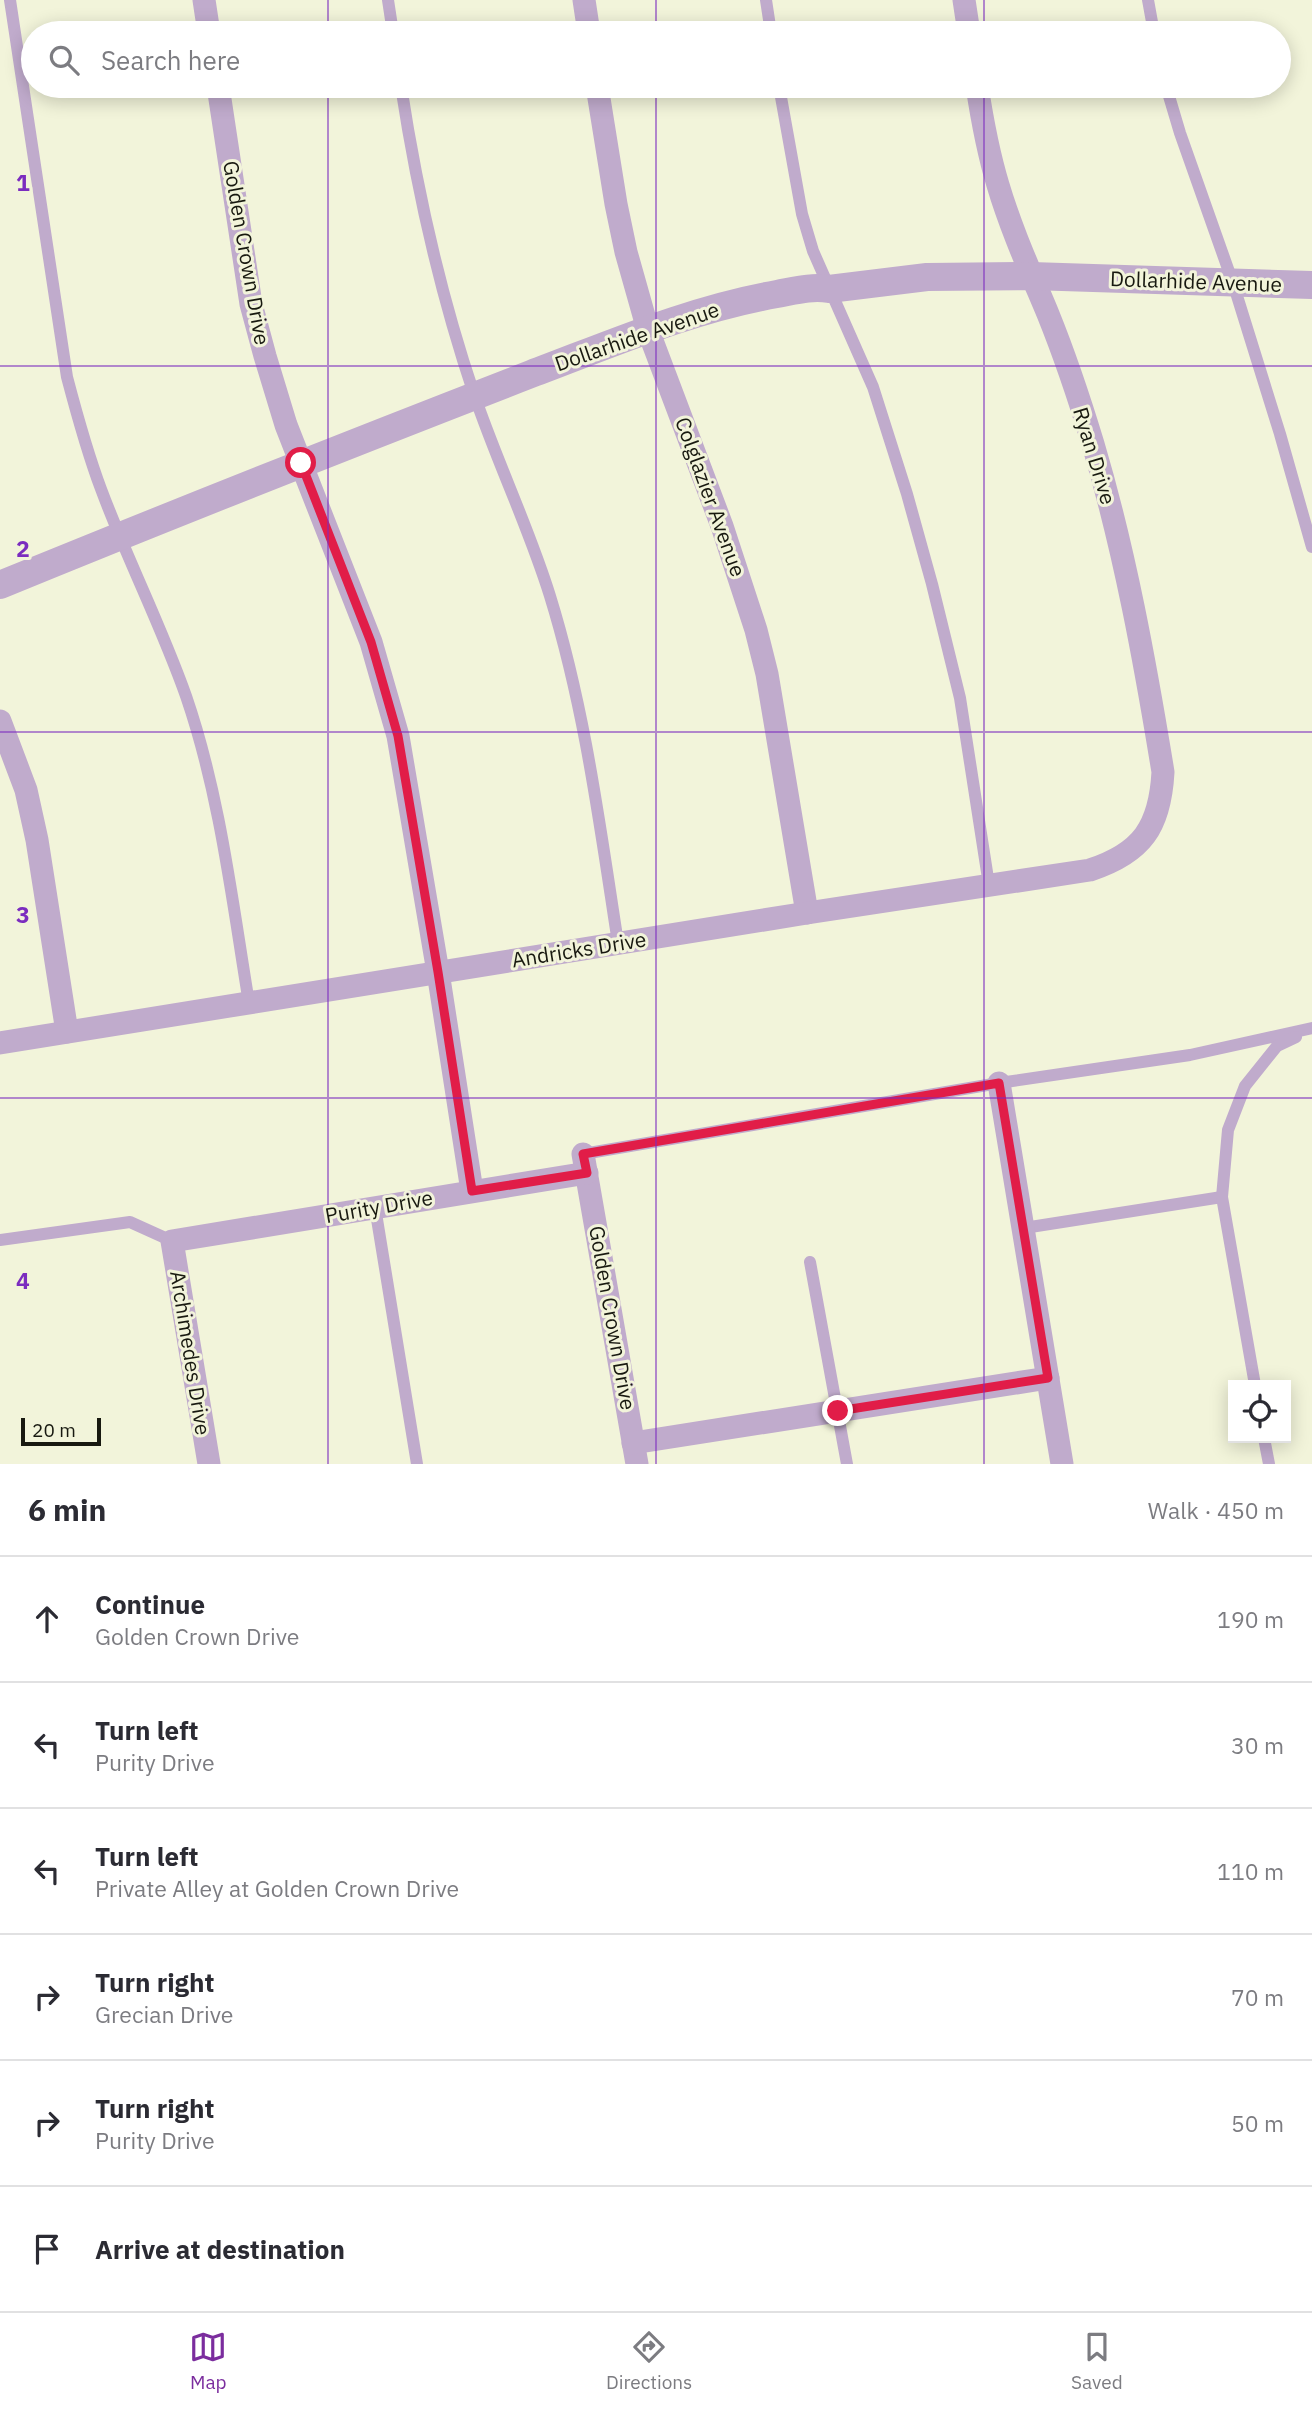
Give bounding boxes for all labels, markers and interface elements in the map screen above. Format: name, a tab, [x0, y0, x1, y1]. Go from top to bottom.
search box	[21, 21, 1291, 98]
icon: search	[45, 41, 83, 79]
text: Search here	[101, 43, 240, 77]
street label: Golden Crown Drive	[217, 158, 277, 347]
text: 1	[16, 167, 30, 197]
street label: Dollarhide Avenue	[1110, 264, 1283, 298]
street label: Dollarhide Avenue	[551, 295, 723, 377]
street label: Ryan Drive	[1067, 404, 1123, 508]
street label: Colglazier Avenue	[669, 413, 753, 580]
route start	[285, 447, 316, 478]
text: 2	[16, 533, 30, 563]
text: 3	[16, 899, 30, 929]
street label: Andricks Drive	[510, 925, 648, 973]
street label: Purity Drive	[323, 1183, 435, 1229]
street label: Golden Crown Drive	[583, 1223, 643, 1412]
text: 4	[16, 1265, 30, 1295]
street label: Archimedes Drive	[164, 1269, 218, 1437]
map controls	[1228, 1380, 1291, 1443]
button: locate	[1228, 1380, 1291, 1443]
route end	[822, 1395, 853, 1426]
scale bar	[21, 1415, 102, 1447]
text: 20 m	[32, 1418, 76, 1442]
text: 6 min	[28, 1490, 106, 1529]
text: Walk · 450 m	[1148, 1495, 1284, 1525]
text: Continue	[95, 1587, 205, 1621]
icon: ahead	[28, 1600, 66, 1638]
text: 190 m	[1217, 1604, 1284, 1634]
text: Golden Crown Drive	[95, 1621, 300, 1651]
text: Turn left	[95, 1713, 198, 1747]
icon: left	[28, 1726, 66, 1764]
text: 30 m	[1231, 1730, 1284, 1760]
text: Purity Drive	[95, 1747, 215, 1777]
text: Turn left	[95, 1839, 198, 1873]
icon: left	[28, 1852, 66, 1890]
text: 110 m	[1217, 1856, 1284, 1886]
text: Private Alley at Golden Crown Drive	[95, 1873, 459, 1903]
text: Turn right	[95, 1965, 214, 1999]
icon: right	[28, 1978, 66, 2016]
text: 70 m	[1231, 1982, 1284, 2012]
text: Grecian Drive	[95, 1999, 233, 2029]
text: Turn right	[95, 2091, 214, 2125]
icon: right	[28, 2104, 66, 2142]
text: 50 m	[1231, 2108, 1284, 2138]
text: Purity Drive	[95, 2125, 215, 2155]
icon: arrive	[28, 2230, 66, 2268]
text: Arrive at destination	[95, 2232, 345, 2266]
tab: Map	[189, 2328, 227, 2394]
tab: Directions	[606, 2328, 692, 2394]
tab: Saved	[1071, 2328, 1123, 2394]

